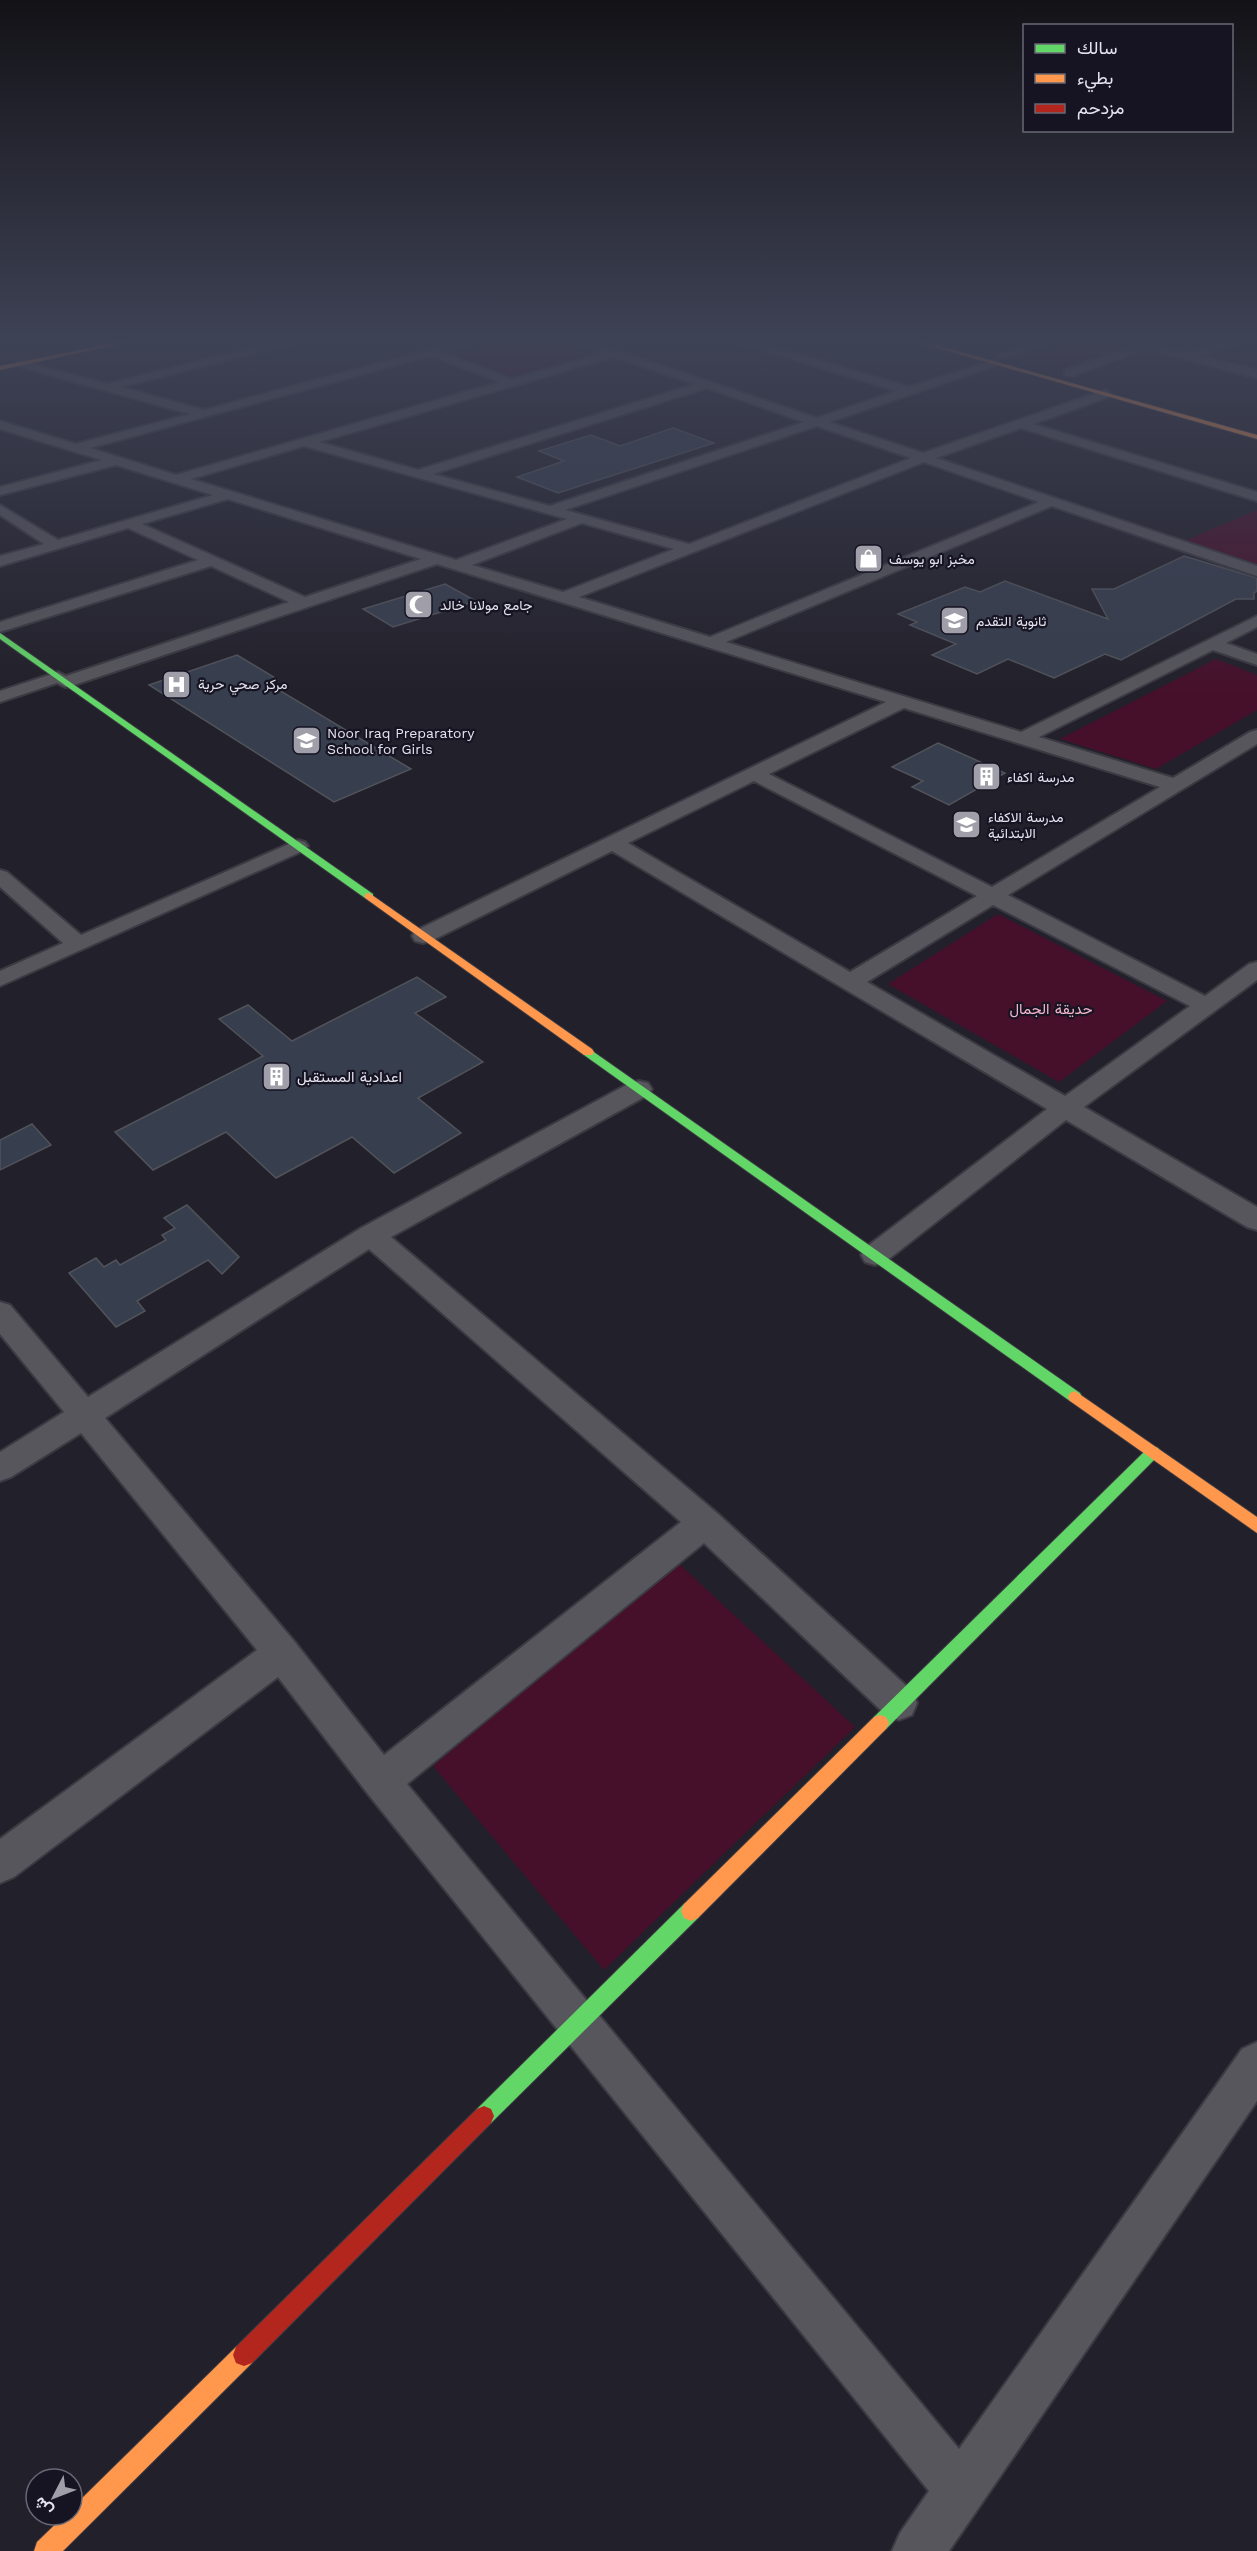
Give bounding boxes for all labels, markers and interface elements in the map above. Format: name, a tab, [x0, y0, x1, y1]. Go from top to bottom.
legend	[1023, 24, 1233, 132]
text: سالك	[1077, 37, 1117, 58]
text: بطيء	[1077, 67, 1113, 93]
text: مزدحم	[1077, 97, 1124, 120]
shop icon: مخبز ابو يوسف	[852, 543, 884, 575]
place label: مخبز ابو يوسف	[889, 551, 975, 568]
mosque icon: جامع مولانا خالد	[403, 589, 435, 621]
place label: جامع مولانا خالد	[440, 597, 532, 616]
school or university icon: ثانوية التقدم	[939, 605, 971, 637]
place label: ثانوية التقدم	[976, 613, 1047, 630]
hospital icon: مركز صحي حرية	[161, 668, 193, 700]
place label: مركز صحي حرية	[198, 676, 288, 696]
school or university icon: Noor Iraq Preparatory School for Girls	[290, 725, 322, 757]
place label: Noor Iraq Preparatory School for Girls	[327, 725, 475, 757]
building icon: مدرسة اكفاء	[970, 761, 1002, 793]
place label: مدرسة اكفاء	[1007, 769, 1074, 786]
school or university icon: مدرسة الاكفاء الابتدائية	[951, 809, 983, 841]
place label: مدرسة الاكفاء الابتدائية	[988, 809, 1063, 842]
park label: حديقة الجمال	[1009, 1000, 1093, 1018]
building icon: اعدادية المستقبل	[260, 1061, 292, 1093]
place label: اعدادية المستقبل	[297, 1068, 402, 1086]
north arrow	[24, 2467, 84, 2527]
text: ش	[30, 2493, 57, 2520]

